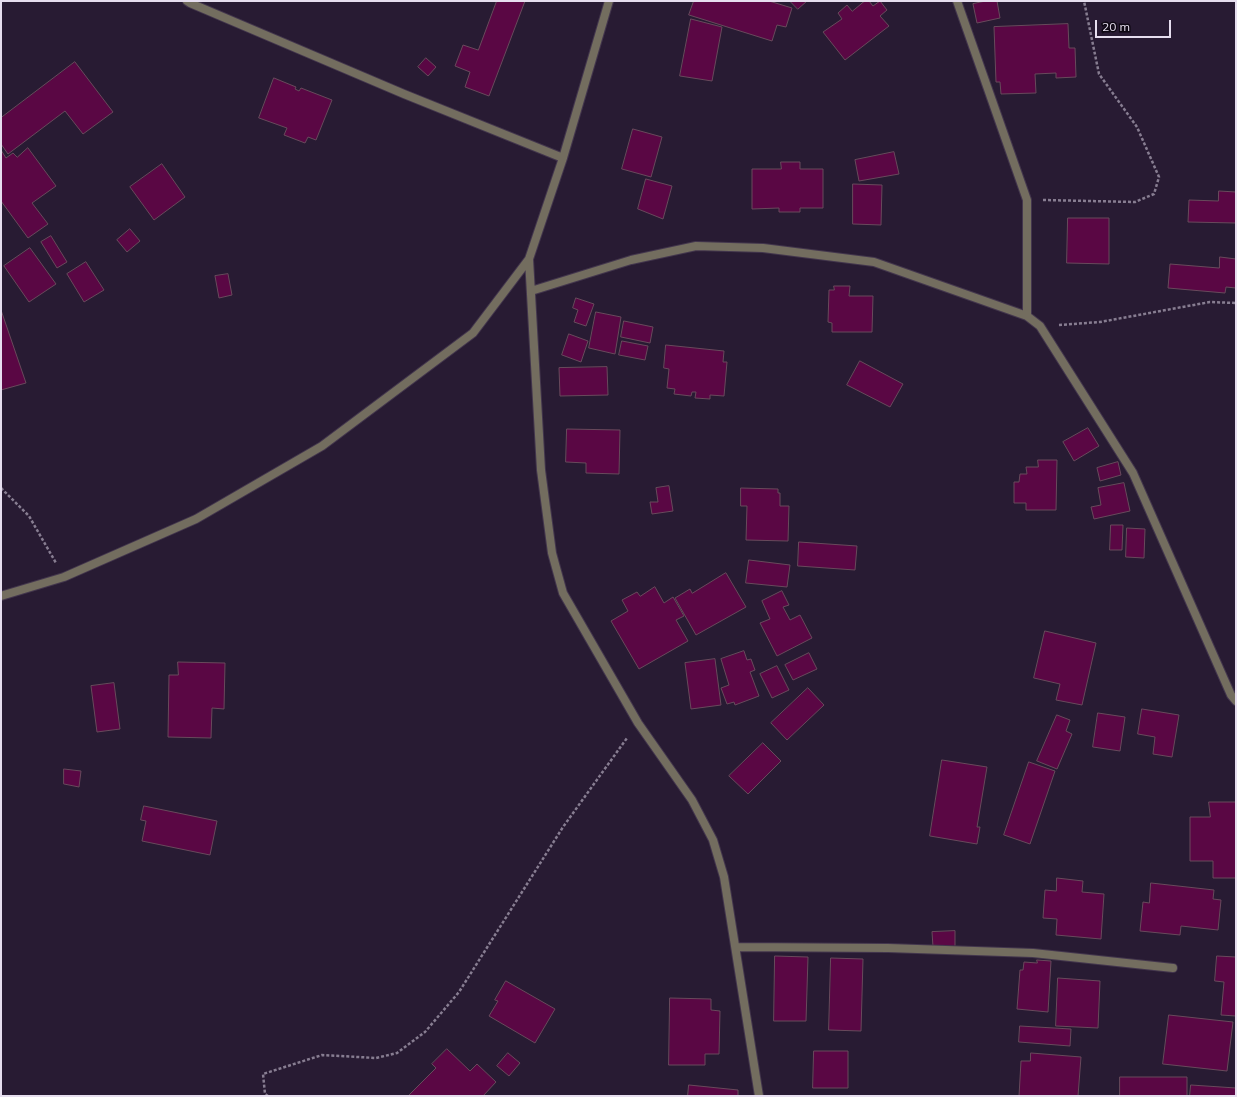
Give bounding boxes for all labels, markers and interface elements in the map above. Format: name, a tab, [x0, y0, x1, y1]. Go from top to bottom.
scale bar	[1097, 12, 1173, 38]
text: 20 m	[1102, 19, 1130, 34]

